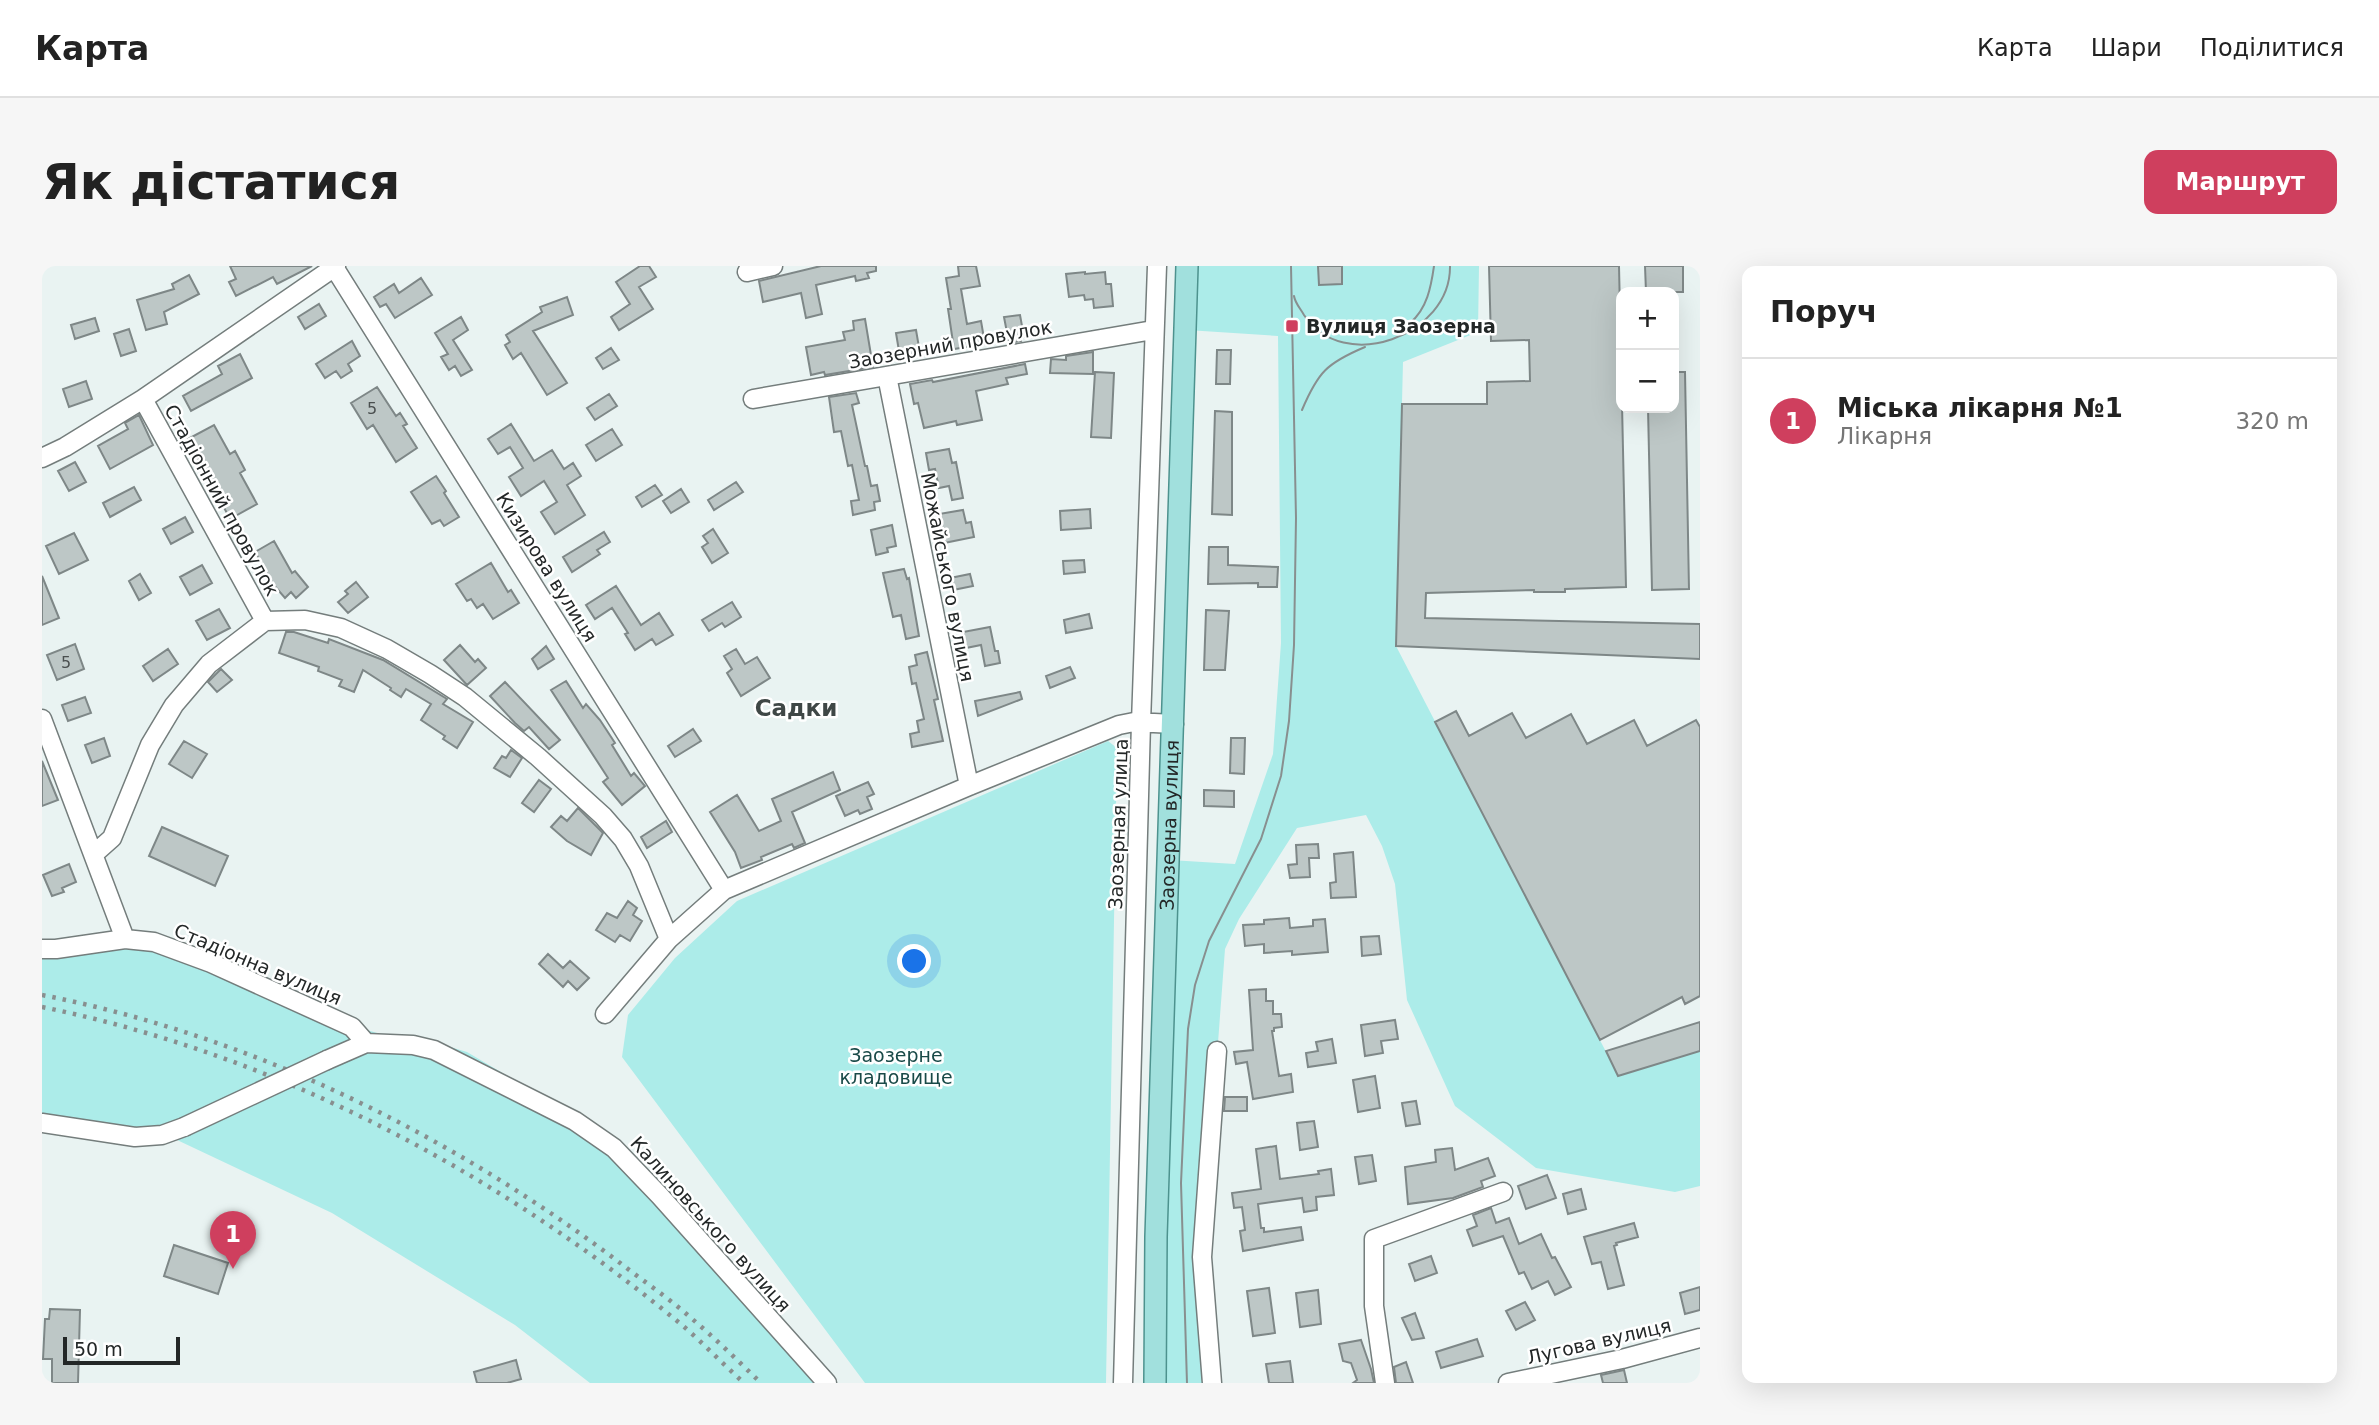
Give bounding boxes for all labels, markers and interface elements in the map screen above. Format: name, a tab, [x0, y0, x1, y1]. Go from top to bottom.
text: Карта	[35, 29, 149, 68]
text: Карта	[1977, 34, 2053, 62]
text: Шари	[2091, 34, 2162, 62]
text: Поділитися	[2200, 34, 2344, 62]
button: Маршрут	[2144, 150, 2337, 214]
text: Як дістатися	[42, 154, 400, 211]
map controls	[1616, 287, 1679, 413]
button: +	[1616, 287, 1679, 350]
text: Поруч	[1770, 294, 1877, 329]
street label: Заозерний провулок	[847, 315, 1053, 373]
place label: Вулиця Заозерна	[1306, 315, 1496, 337]
marker: Вулиця Заозерна	[1284, 318, 1300, 334]
button: −	[1616, 350, 1679, 413]
text: Міська лікарня №1	[1837, 393, 2123, 423]
house number: 5	[367, 399, 377, 418]
street label: Стадіонний провулок	[160, 400, 284, 600]
text: 1	[1785, 408, 1801, 434]
text: 320 m	[2235, 408, 2309, 434]
text: Лікарня	[1837, 423, 1932, 449]
street label: Можайського вулиця	[917, 470, 979, 684]
street label: Кизирова вулиця	[492, 488, 602, 646]
house number: 5	[61, 653, 71, 672]
district label: Садки	[755, 695, 837, 721]
street label: Заозерная улица	[1104, 738, 1132, 910]
street label: Заозерна вулиця	[1155, 739, 1183, 911]
street label: Стадіонна вулиця	[171, 919, 345, 1009]
your location	[897, 944, 931, 978]
park label: Заозерне кладовище	[839, 1044, 953, 1088]
street label: Калиновського вулиця	[626, 1132, 796, 1316]
pin: 1	[210, 1211, 256, 1269]
street label: Лугова вулиця	[1525, 1314, 1673, 1368]
scale bar	[63, 1334, 180, 1366]
text: 50 m	[74, 1338, 123, 1360]

